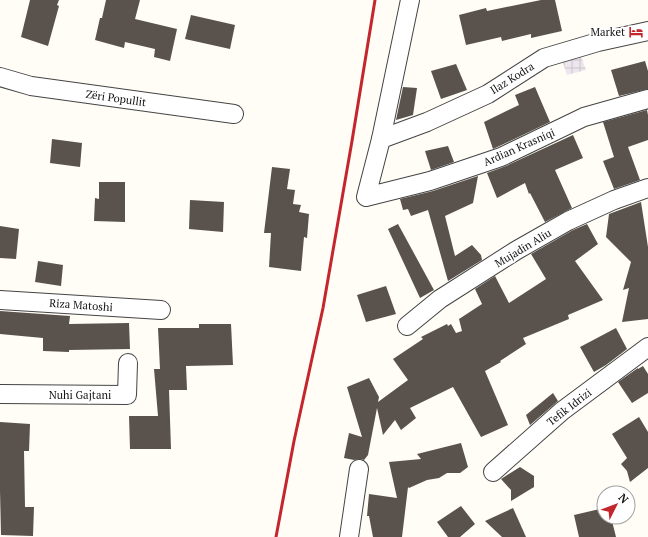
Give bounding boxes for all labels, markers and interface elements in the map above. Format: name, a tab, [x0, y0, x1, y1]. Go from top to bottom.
hotel icon: Market	[628, 24, 644, 40]
place label: Market	[591, 25, 625, 39]
street label: Ilaz Kodra	[487, 59, 537, 97]
street label: Zëri Popullit	[85, 87, 147, 109]
street label: Ardian Krasniqi	[481, 125, 557, 169]
street label: Mujadin Aliu	[492, 225, 554, 270]
street label: Riza Matoshi	[49, 296, 113, 314]
street label: Tefik Idrizi	[544, 385, 594, 429]
street label: Nuhi Gajtani	[49, 388, 111, 402]
north arrow	[596, 485, 636, 525]
text: N	[615, 491, 632, 507]

